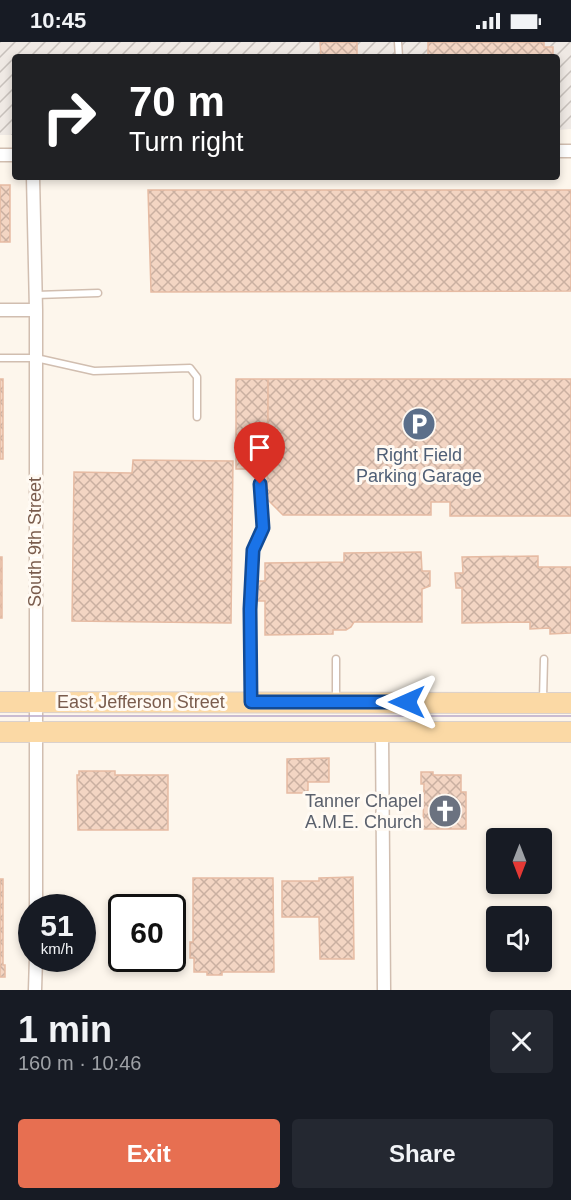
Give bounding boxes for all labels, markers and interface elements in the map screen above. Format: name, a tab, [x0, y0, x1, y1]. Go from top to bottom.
text: 10:45	[30, 8, 86, 33]
icon: right	[30, 78, 108, 156]
text: 70 m	[129, 78, 225, 125]
text: Turn right	[129, 127, 244, 157]
parking icon: Right Field Parking Garage	[401, 406, 437, 442]
pin	[234, 422, 285, 484]
icon: arrive	[243, 431, 276, 464]
place label: Right Field Parking Garage	[356, 445, 482, 486]
street label: South 9th Street	[25, 477, 45, 607]
position arrow	[375, 670, 439, 734]
street label: East Jefferson Street	[57, 692, 225, 712]
place label: Tanner Chapel A.M.E. Church	[305, 791, 422, 832]
church icon: Tanner Chapel A.M.E. Church	[427, 793, 463, 829]
north arrow	[486, 828, 552, 894]
map controls	[486, 828, 552, 972]
speed limit sign: 60	[108, 894, 186, 972]
button: sound	[486, 906, 552, 972]
text: 51	[40, 909, 74, 942]
text: km/h	[41, 940, 73, 957]
text: 1 min	[18, 1009, 112, 1050]
button: close	[490, 1010, 553, 1073]
text: 160 m · 10:46	[18, 1052, 141, 1074]
button: Exit	[18, 1119, 280, 1188]
button: Share	[292, 1119, 553, 1188]

